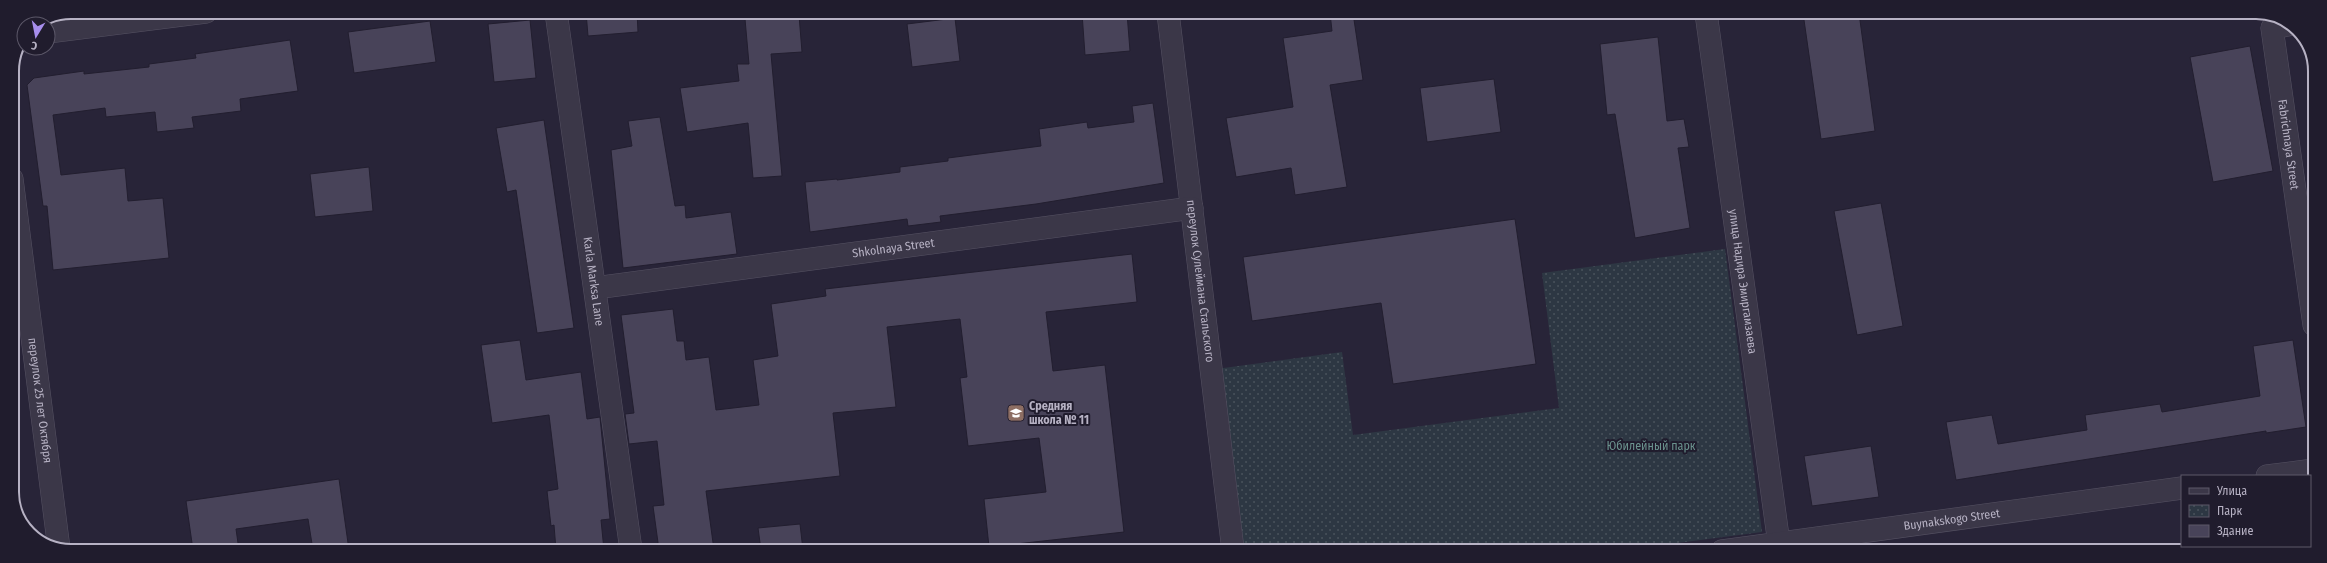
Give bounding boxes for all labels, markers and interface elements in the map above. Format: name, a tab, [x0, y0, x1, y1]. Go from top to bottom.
north arrow	[16, 16, 56, 56]
text: С	[30, 38, 38, 52]
street label: Fabrichnaya Street	[2275, 99, 2302, 191]
street label: переулок Сулеймана Стальского	[1184, 199, 1217, 363]
street label: улица Надира Эмиргамзаева	[1726, 208, 1760, 355]
street label: Karla Marksa Lane	[580, 236, 607, 327]
street label: Shkolnaya Street	[851, 236, 935, 260]
street label: переулок 25 лет Октября	[25, 337, 55, 464]
place label: Средняя школа № 11	[1029, 399, 1089, 427]
school or university icon: Средняя школа № 11	[1006, 403, 1026, 423]
park label: Юбилейный парк	[1607, 439, 1696, 453]
legend	[2181, 475, 2311, 547]
text: Улица	[2216, 484, 2247, 498]
text: Парк	[2217, 504, 2243, 518]
street label: Buynakskogo Street	[1903, 506, 2001, 533]
text: Здание	[2217, 524, 2253, 538]

